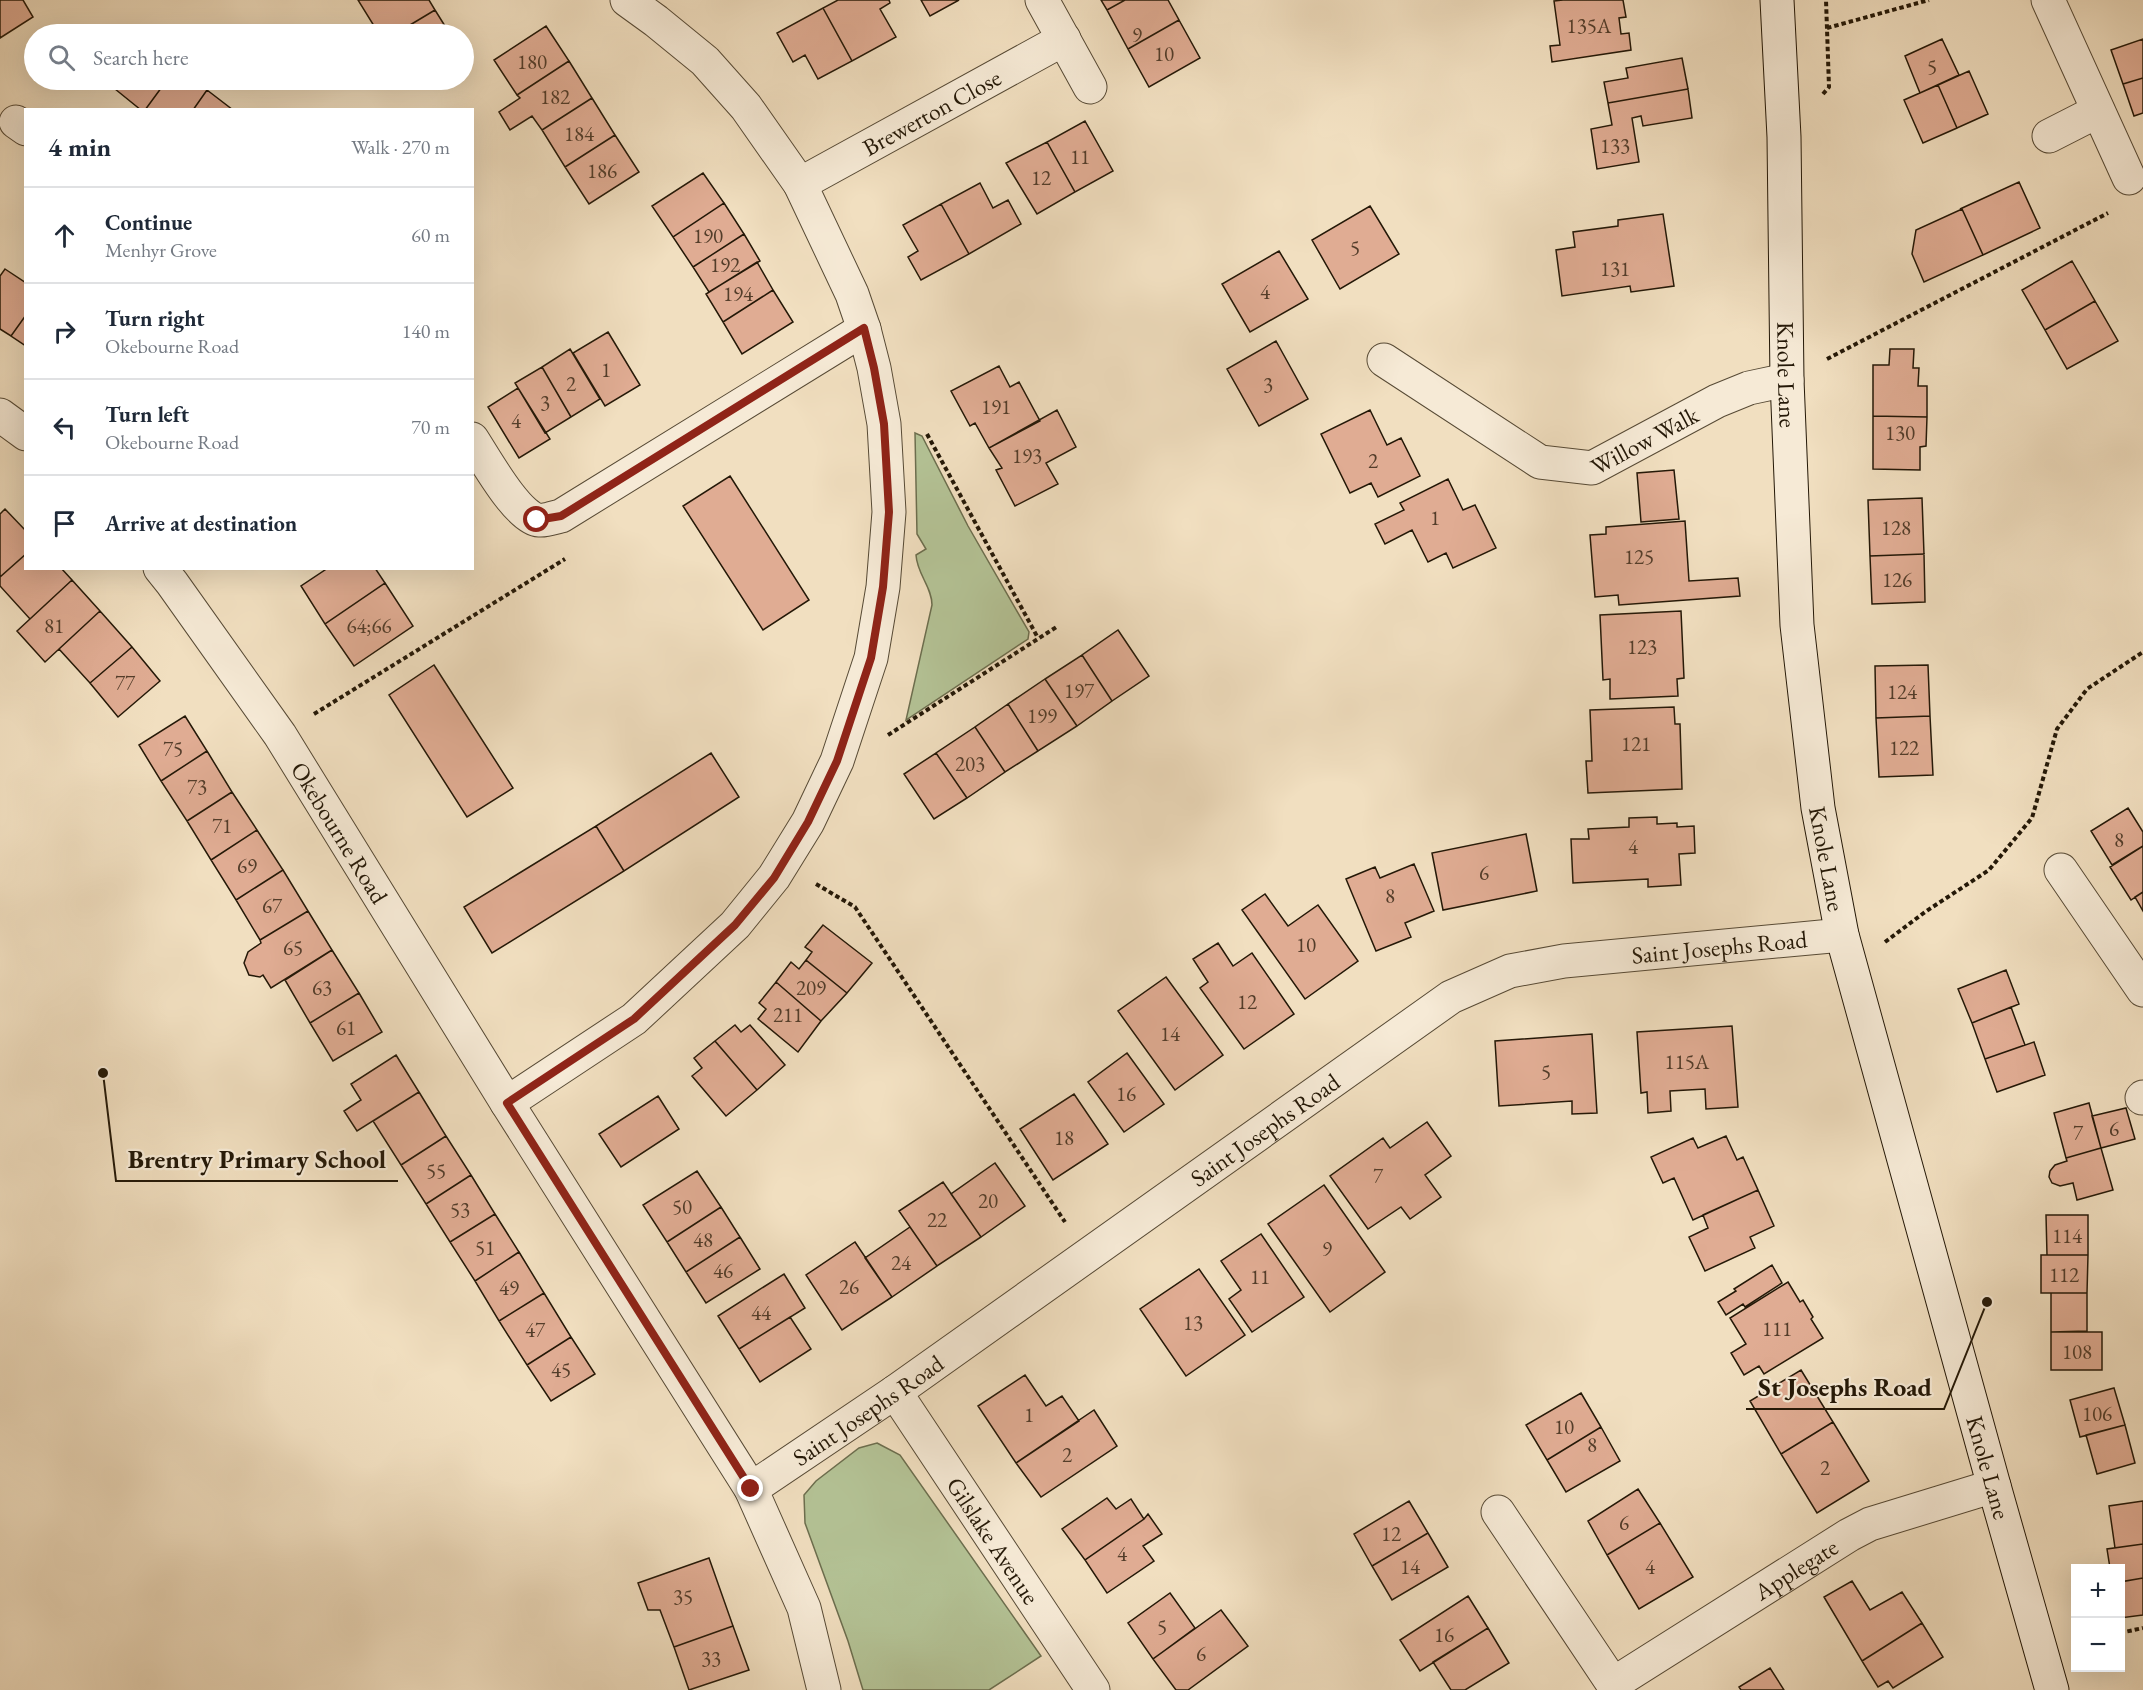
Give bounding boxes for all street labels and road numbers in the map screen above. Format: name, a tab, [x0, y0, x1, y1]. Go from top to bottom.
street label: Brewerton Close	[857, 61, 1006, 162]
street label: Knole Lane	[1771, 322, 1804, 428]
street label: Willow Walk	[1585, 398, 1704, 482]
street label: Okebourne Road	[285, 756, 396, 910]
street label: Knole Lane	[1802, 803, 1853, 914]
street label: Saint Josephs Road	[1630, 923, 1809, 970]
street label: Saint Josephs Road	[1184, 1065, 1346, 1193]
street label: Saint Josephs Road	[786, 1347, 950, 1472]
street label: Knole Lane	[1960, 1412, 2018, 1523]
street label: Gilslake Avenue	[940, 1471, 1047, 1610]
street label: Applegate	[1747, 1531, 1843, 1607]

